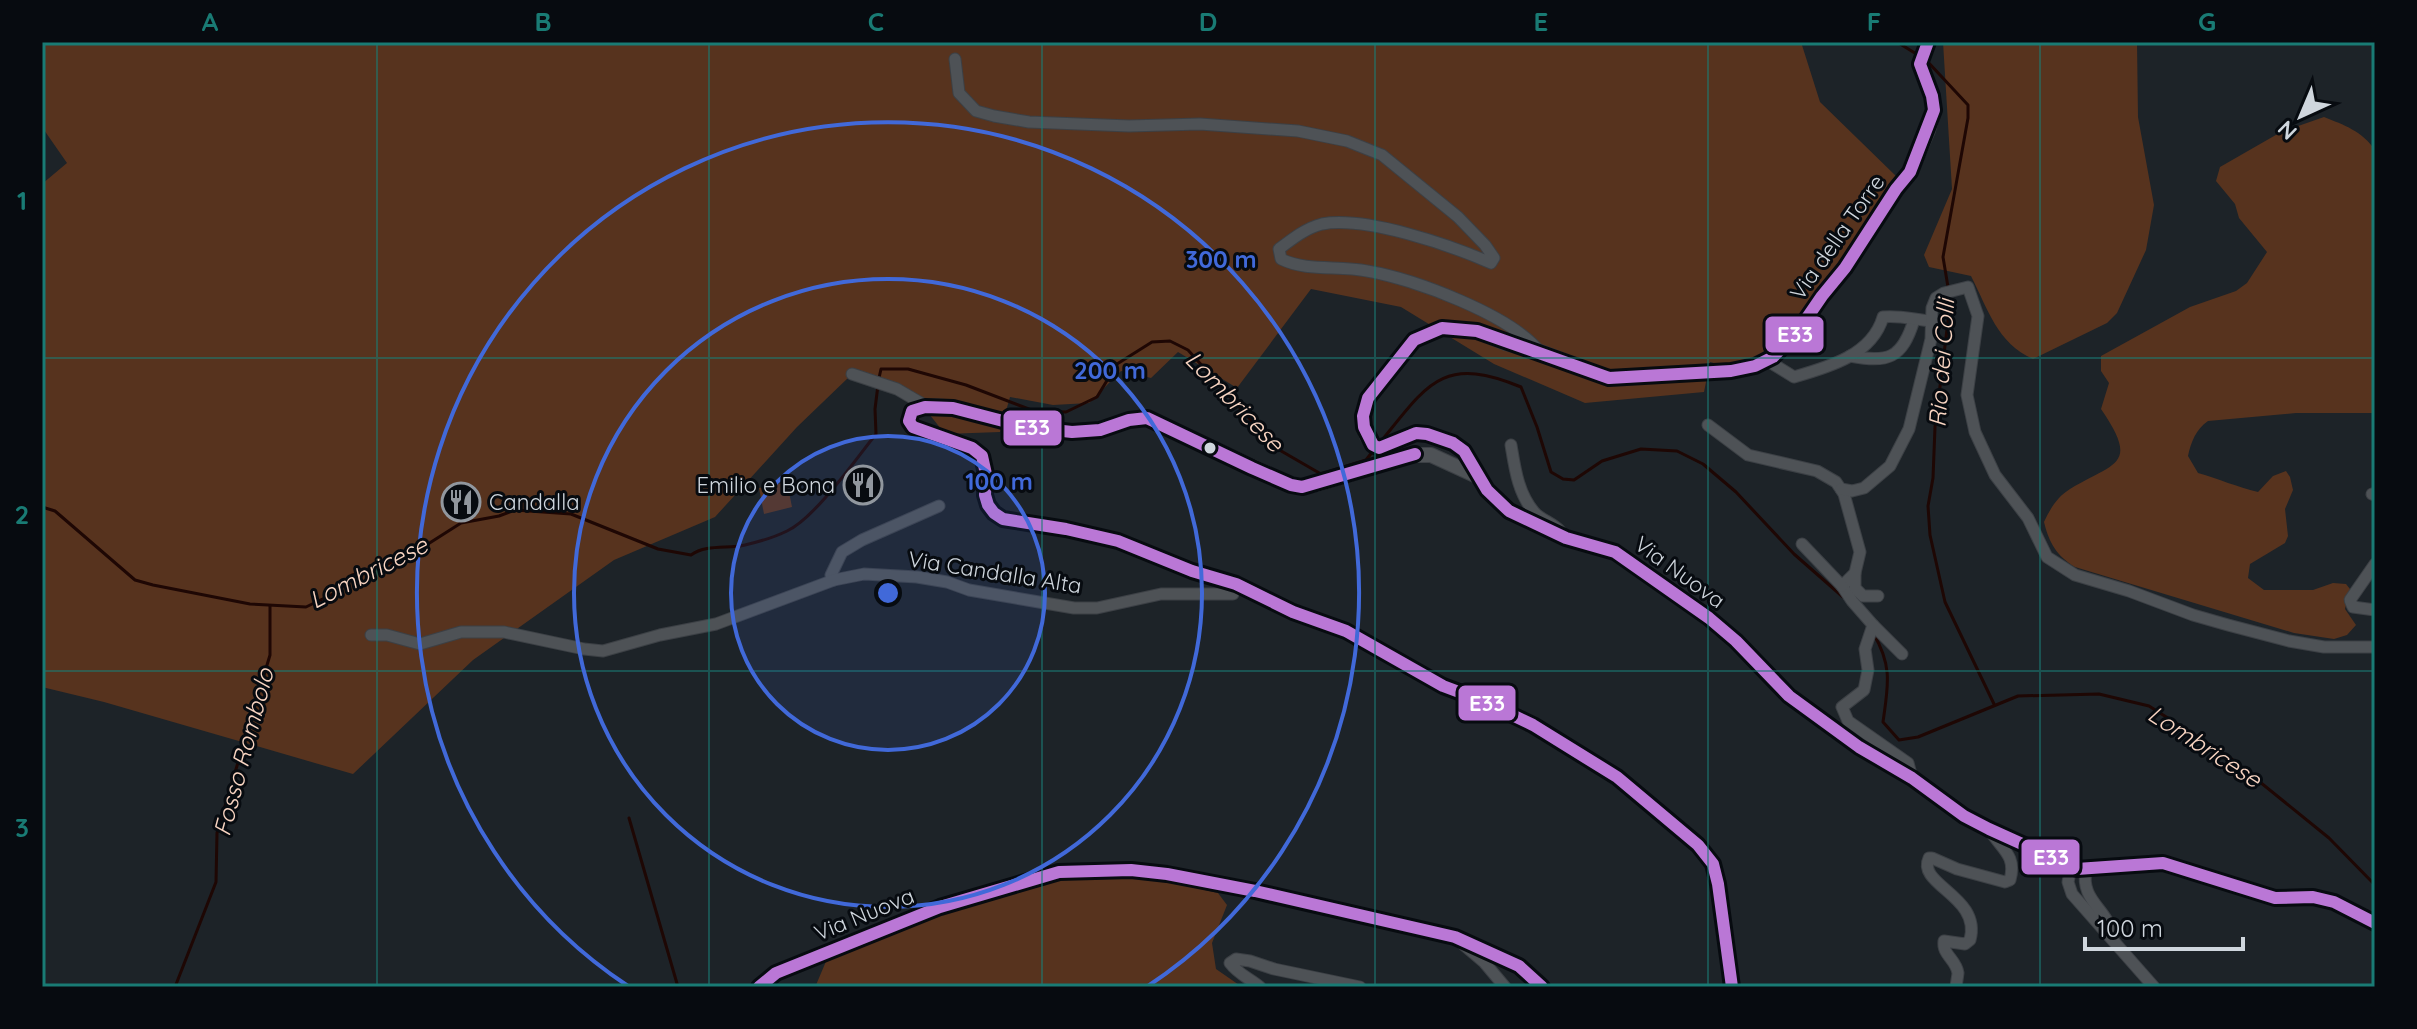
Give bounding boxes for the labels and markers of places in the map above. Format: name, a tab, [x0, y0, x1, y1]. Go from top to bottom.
unlabelled marker	[1202, 440, 1218, 456]
restaurant icon: Emilio e Bona	[842, 464, 884, 506]
place label: Emilio e Bona	[697, 471, 835, 499]
restaurant icon: Candalla	[440, 481, 482, 523]
place label: Candalla	[489, 488, 580, 516]
centre of rings	[874, 579, 902, 607]

